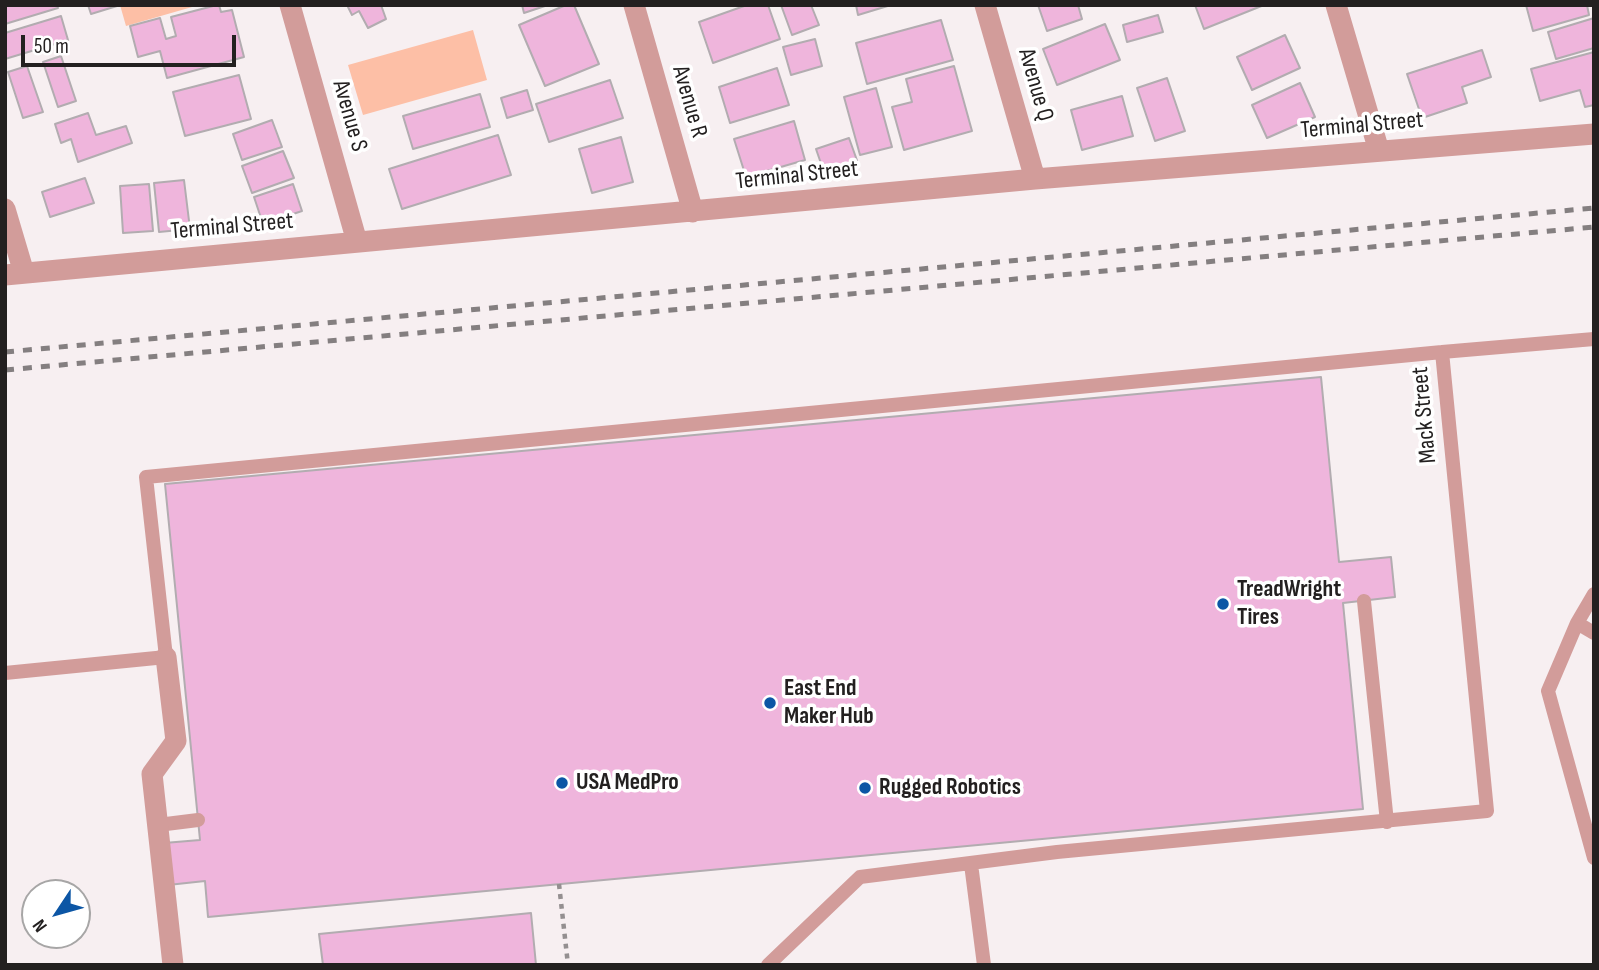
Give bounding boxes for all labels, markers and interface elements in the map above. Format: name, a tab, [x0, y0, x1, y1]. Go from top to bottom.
scale bar	[24, 21, 240, 65]
text: 50 m	[34, 34, 69, 59]
street label: Avenue Q	[1011, 45, 1059, 125]
street label: Avenue R	[665, 63, 713, 141]
street label: Avenue S	[325, 77, 373, 155]
street label: Terminal Street	[1299, 106, 1425, 146]
street label: Terminal Street	[734, 155, 860, 197]
street label: Terminal Street	[169, 207, 295, 247]
street label: Mack Street	[1406, 366, 1444, 464]
place label: TreadWright Tires	[1237, 576, 1341, 632]
marker: TreadWright Tires	[1215, 596, 1231, 612]
place label: East End Maker Hub	[784, 675, 874, 731]
marker: East End Maker Hub	[762, 695, 778, 711]
place label: USA MedPro	[576, 769, 679, 797]
place label: Rugged Robotics	[879, 774, 1021, 802]
marker: USA MedPro	[554, 775, 570, 791]
marker: Rugged Robotics	[857, 780, 873, 796]
north arrow	[21, 879, 91, 949]
text: N	[28, 915, 53, 936]

